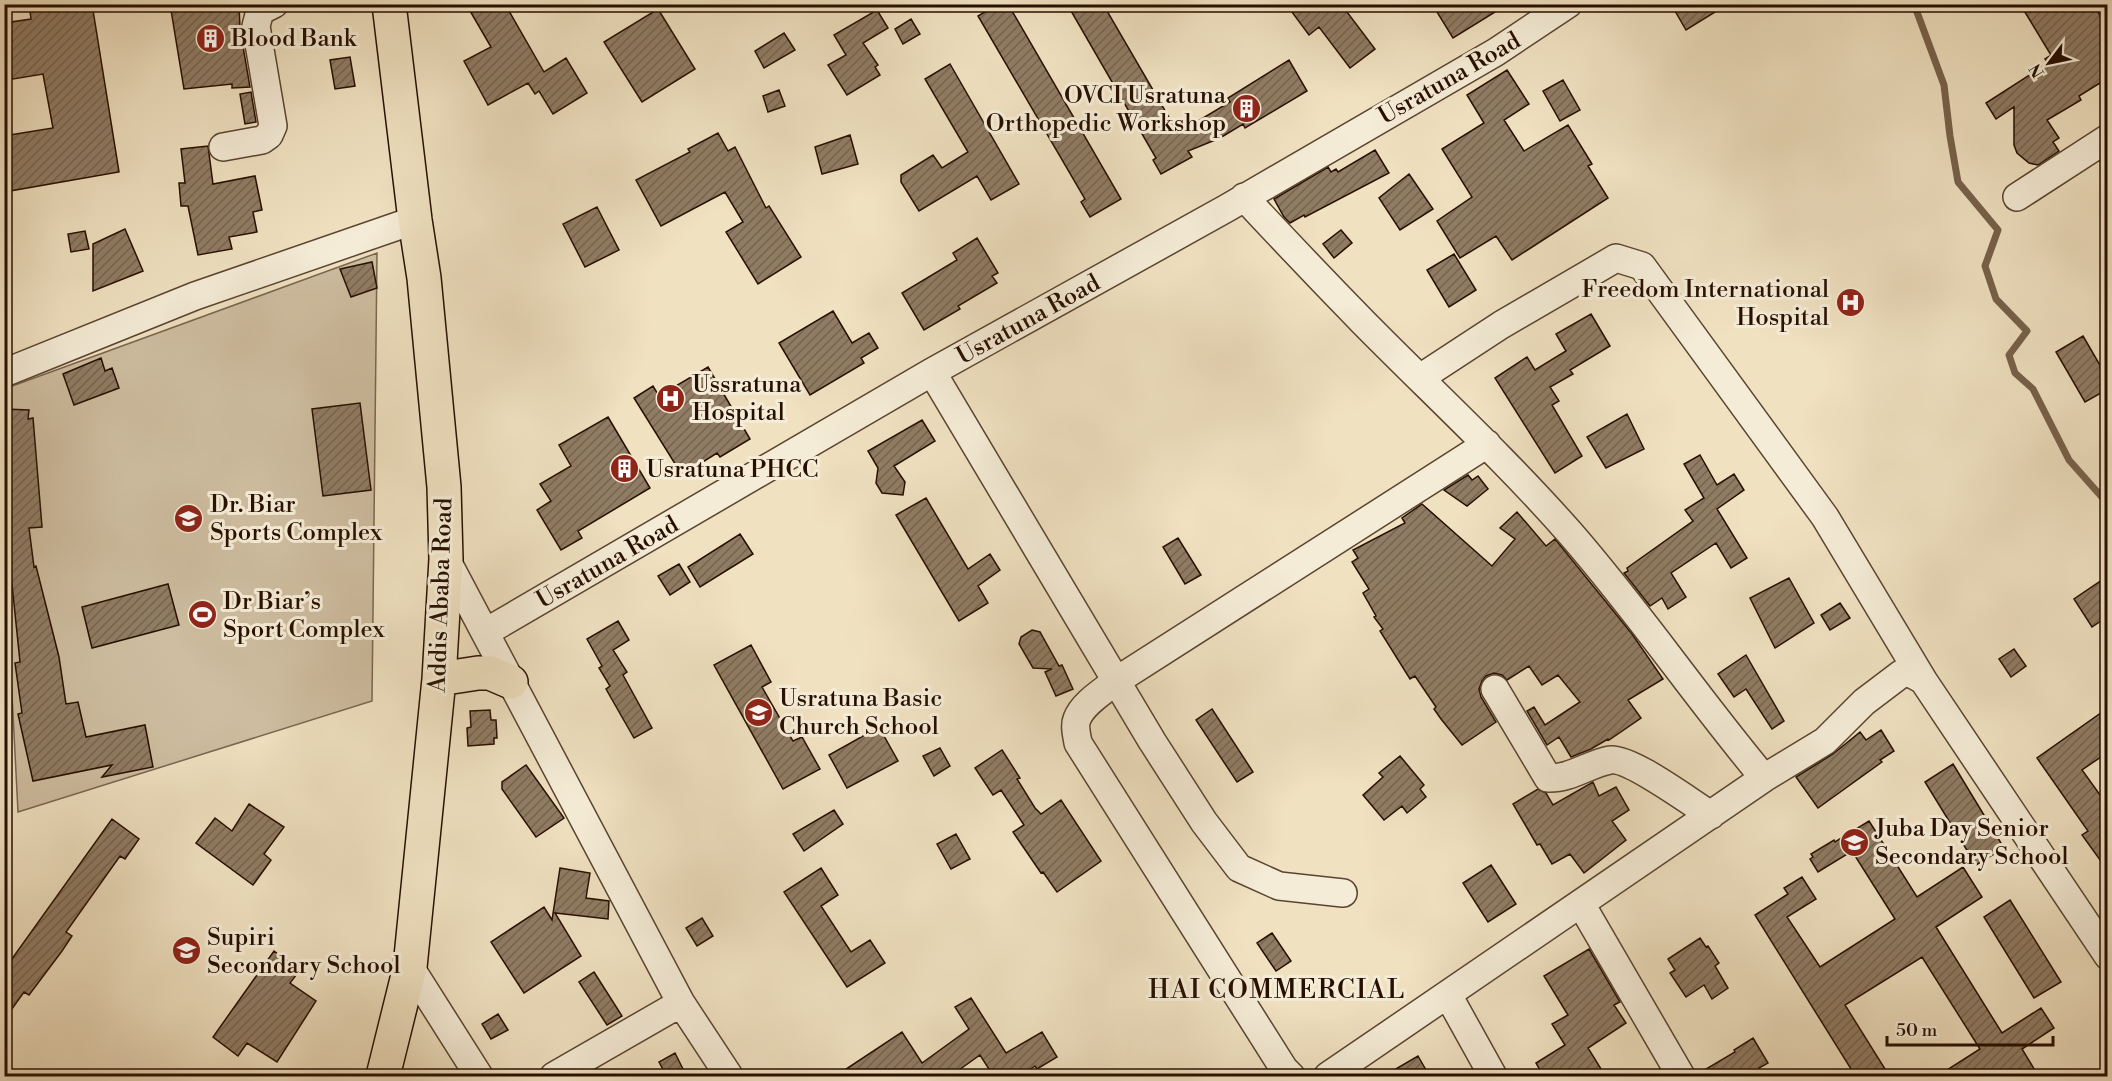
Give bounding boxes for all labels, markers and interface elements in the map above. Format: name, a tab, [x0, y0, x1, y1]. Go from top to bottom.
building icon: Blood Bank	[194, 22, 226, 54]
place label: Blood Bank	[230, 24, 358, 54]
street label: Usratuna Road	[1373, 26, 1526, 132]
north arrow	[2019, 33, 2079, 93]
text: N	[2025, 59, 2049, 81]
place label: OVCI Usratuna Orthopedic Workshop	[986, 81, 1227, 139]
building icon: OVCI Usratuna Orthopedic Workshop	[1231, 93, 1263, 125]
street label: Usratuna Road	[951, 268, 1106, 372]
place label: Freedom International Hospital	[1582, 275, 1829, 333]
hospital icon: Freedom International Hospital	[1834, 287, 1866, 319]
place label: Ussratuna Hospital	[692, 370, 802, 428]
hospital icon: Ussratuna Hospital	[655, 382, 687, 414]
building icon: Usratuna PHCC	[609, 453, 641, 485]
place label: Usratuna PHCC	[646, 455, 818, 485]
place label: Dr. Biar Sports Complex	[210, 490, 383, 548]
street label: Addis Ababa Road	[423, 497, 459, 694]
school or university icon: Dr. Biar Sports Complex	[173, 502, 205, 534]
street label: Usratuna Road	[531, 510, 684, 616]
place label: Dr Biar’s Sport Complex	[223, 587, 386, 645]
sports icon: Dr Biar’s Sport Complex	[186, 599, 218, 631]
place label: Usratuna Basic Church School	[779, 684, 942, 742]
school or university icon: Usratuna Basic Church School	[742, 696, 774, 728]
place label: Juba Day Senior Secondary School	[1874, 814, 2069, 872]
school or university icon: Juba Day Senior Secondary School	[1838, 826, 1870, 858]
place label: Supiri Secondary School	[207, 923, 401, 981]
school or university icon: Supiri Secondary School	[170, 935, 202, 967]
district label: HAI COMMERCIAL	[1148, 974, 1406, 1006]
scale bar	[1887, 1009, 2054, 1047]
text: 50 m	[1896, 1019, 1938, 1042]

